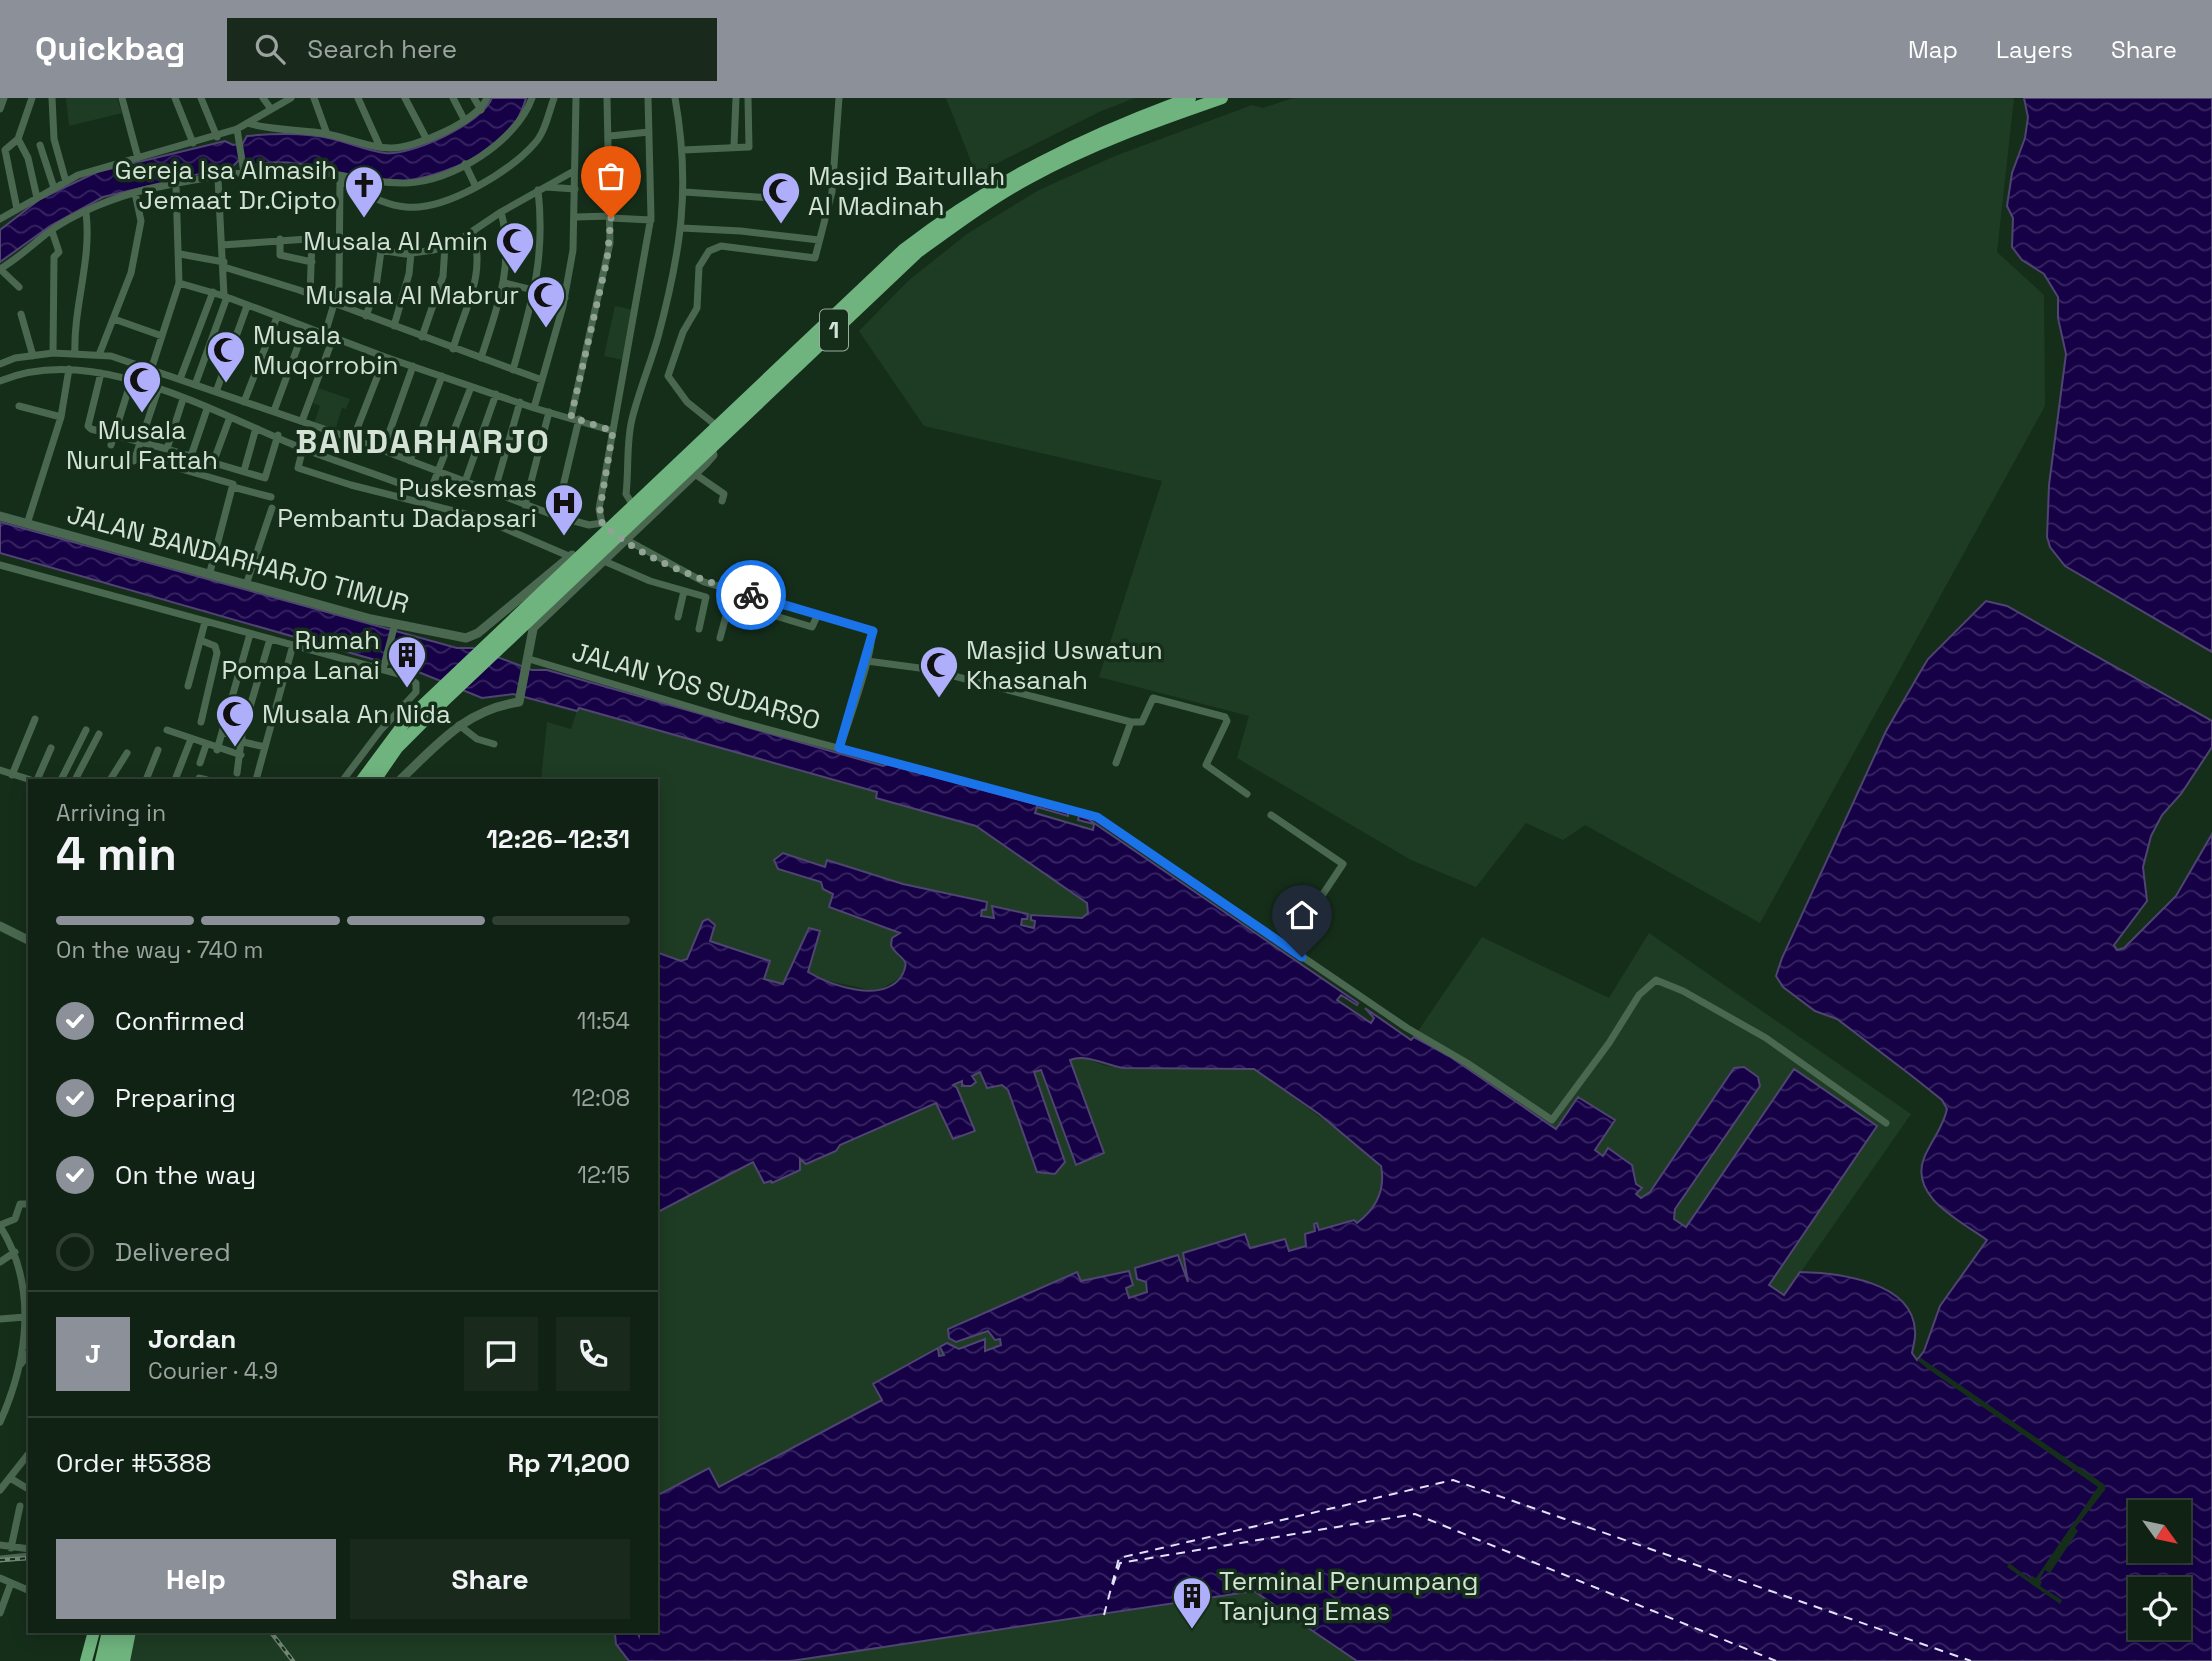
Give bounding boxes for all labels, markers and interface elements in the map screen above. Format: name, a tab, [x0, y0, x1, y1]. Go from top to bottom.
search box	[227, 18, 717, 81]
text: Quickbag	[35, 28, 185, 70]
icon: search	[251, 30, 289, 68]
text: Search here	[307, 32, 457, 66]
text: Map	[1908, 34, 1958, 65]
text: Layers	[1996, 34, 2073, 65]
text: Share	[2111, 34, 2177, 65]
pin	[581, 146, 641, 218]
place label: Gereja Isa Almasih Jemaat Dr.Cipto	[114, 153, 337, 217]
icon: bag	[592, 157, 630, 195]
place label: Masjid Baitullah Al Madinah	[808, 159, 1005, 223]
church icon: Gereja Isa Almasih Jemaat Dr.Cipto	[343, 164, 385, 219]
mosque icon: Masjid Baitullah Al Madinah	[760, 170, 802, 225]
mosque icon: Musala Al Amin	[494, 220, 536, 275]
place label: Musala Al Amin	[303, 224, 488, 258]
mosque icon: Musala Al Mabrur	[525, 274, 567, 329]
place label: Musala Al Mabrur	[305, 278, 519, 312]
road number: 1	[820, 310, 848, 351]
place label: Musala Muqorrobin	[253, 318, 398, 382]
mosque icon: Musala Muqorrobin	[205, 329, 247, 384]
mosque icon: Musala Nurul Fattah	[121, 359, 163, 414]
place label: Musala Nurul Fattah	[66, 413, 218, 477]
district label: BANDARHARJO	[295, 421, 551, 463]
place label: Puskesmas Pembantu Dadapsari	[277, 471, 537, 535]
hospital icon: Puskesmas Pembantu Dadapsari	[543, 482, 585, 537]
street label: JALAN BANDARHARJO TIMUR	[63, 497, 413, 621]
courier	[716, 560, 786, 630]
icon: bike	[732, 576, 770, 614]
place label: Rumah Pompa Lanai	[222, 623, 380, 687]
place label: Masjid Uswatun Khasanah	[966, 633, 1163, 697]
building icon: Rumah Pompa Lanai	[386, 634, 428, 689]
street label: JALAN YOS SUDARSO	[568, 634, 824, 738]
mosque icon: Masjid Uswatun Khasanah	[918, 644, 960, 699]
mosque icon: Musala An Nida	[214, 693, 256, 748]
place label: Musala An Nida	[262, 697, 451, 731]
text: Arriving in	[56, 798, 166, 828]
text: 12:26–12:31	[486, 822, 630, 856]
text: 4 min	[56, 825, 177, 883]
pin	[1272, 885, 1332, 957]
icon: home	[1283, 896, 1321, 934]
text: On the way · 740 m	[56, 935, 263, 965]
icon: check	[56, 1002, 94, 1040]
text: Confirmed	[115, 1004, 245, 1038]
text: 11:54	[577, 1006, 630, 1036]
icon: check	[56, 1079, 94, 1117]
text: Preparing	[115, 1081, 236, 1115]
text: 12:08	[572, 1083, 630, 1113]
icon: check	[56, 1156, 94, 1194]
text: On the way	[115, 1158, 256, 1192]
text: 12:15	[577, 1160, 630, 1190]
text: Delivered	[115, 1235, 231, 1269]
button: chat	[464, 1317, 538, 1391]
button: phone	[556, 1317, 630, 1391]
text: Jordan	[148, 1322, 236, 1356]
text: J	[85, 1337, 101, 1371]
text: Courier · 4.9	[148, 1356, 278, 1386]
text: Order #5388	[56, 1446, 211, 1480]
text: Rp 71,200	[508, 1446, 630, 1480]
north arrow	[2128, 1500, 2191, 1563]
map controls	[2128, 1500, 2191, 1640]
button: Help	[56, 1539, 336, 1619]
button: Share	[350, 1539, 630, 1619]
place label: Terminal Penumpang Tanjung Emas	[1219, 1564, 1478, 1628]
building icon: Terminal Penumpang Tanjung Emas	[1171, 1575, 1213, 1630]
button: locate	[2128, 1577, 2191, 1640]

